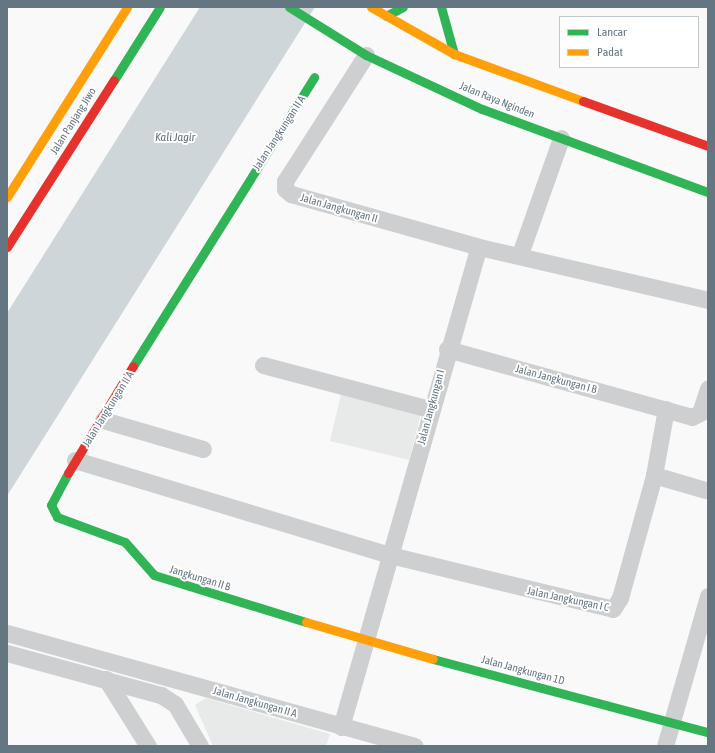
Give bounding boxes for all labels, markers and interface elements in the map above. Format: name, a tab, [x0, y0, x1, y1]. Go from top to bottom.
legend	[559, 16, 699, 68]
text: Lancar	[597, 25, 627, 39]
text: Padat	[597, 45, 623, 59]
street label: Jalan Raya Nginden	[458, 79, 536, 121]
street label: Jalan Panjang Jiwo	[47, 85, 99, 157]
street label: Jalan Jangkungan II A	[250, 93, 308, 173]
water label: Kali Jagir	[155, 131, 195, 145]
street label: Jalan Jangkungan II	[299, 191, 379, 225]
street label: Jalan Jangkungan I B	[514, 362, 598, 396]
street label: Jalan Jangkungan I	[415, 368, 447, 446]
street label: Jalan Jangkungan II A	[79, 369, 137, 449]
street label: Jangkungan II B	[168, 562, 232, 594]
street label: Jalan Jangkungan I C	[526, 584, 610, 614]
street label: Jalan Jangkungan 1D	[480, 653, 566, 687]
street label: Jalan Jangkungan II A	[212, 684, 298, 720]

